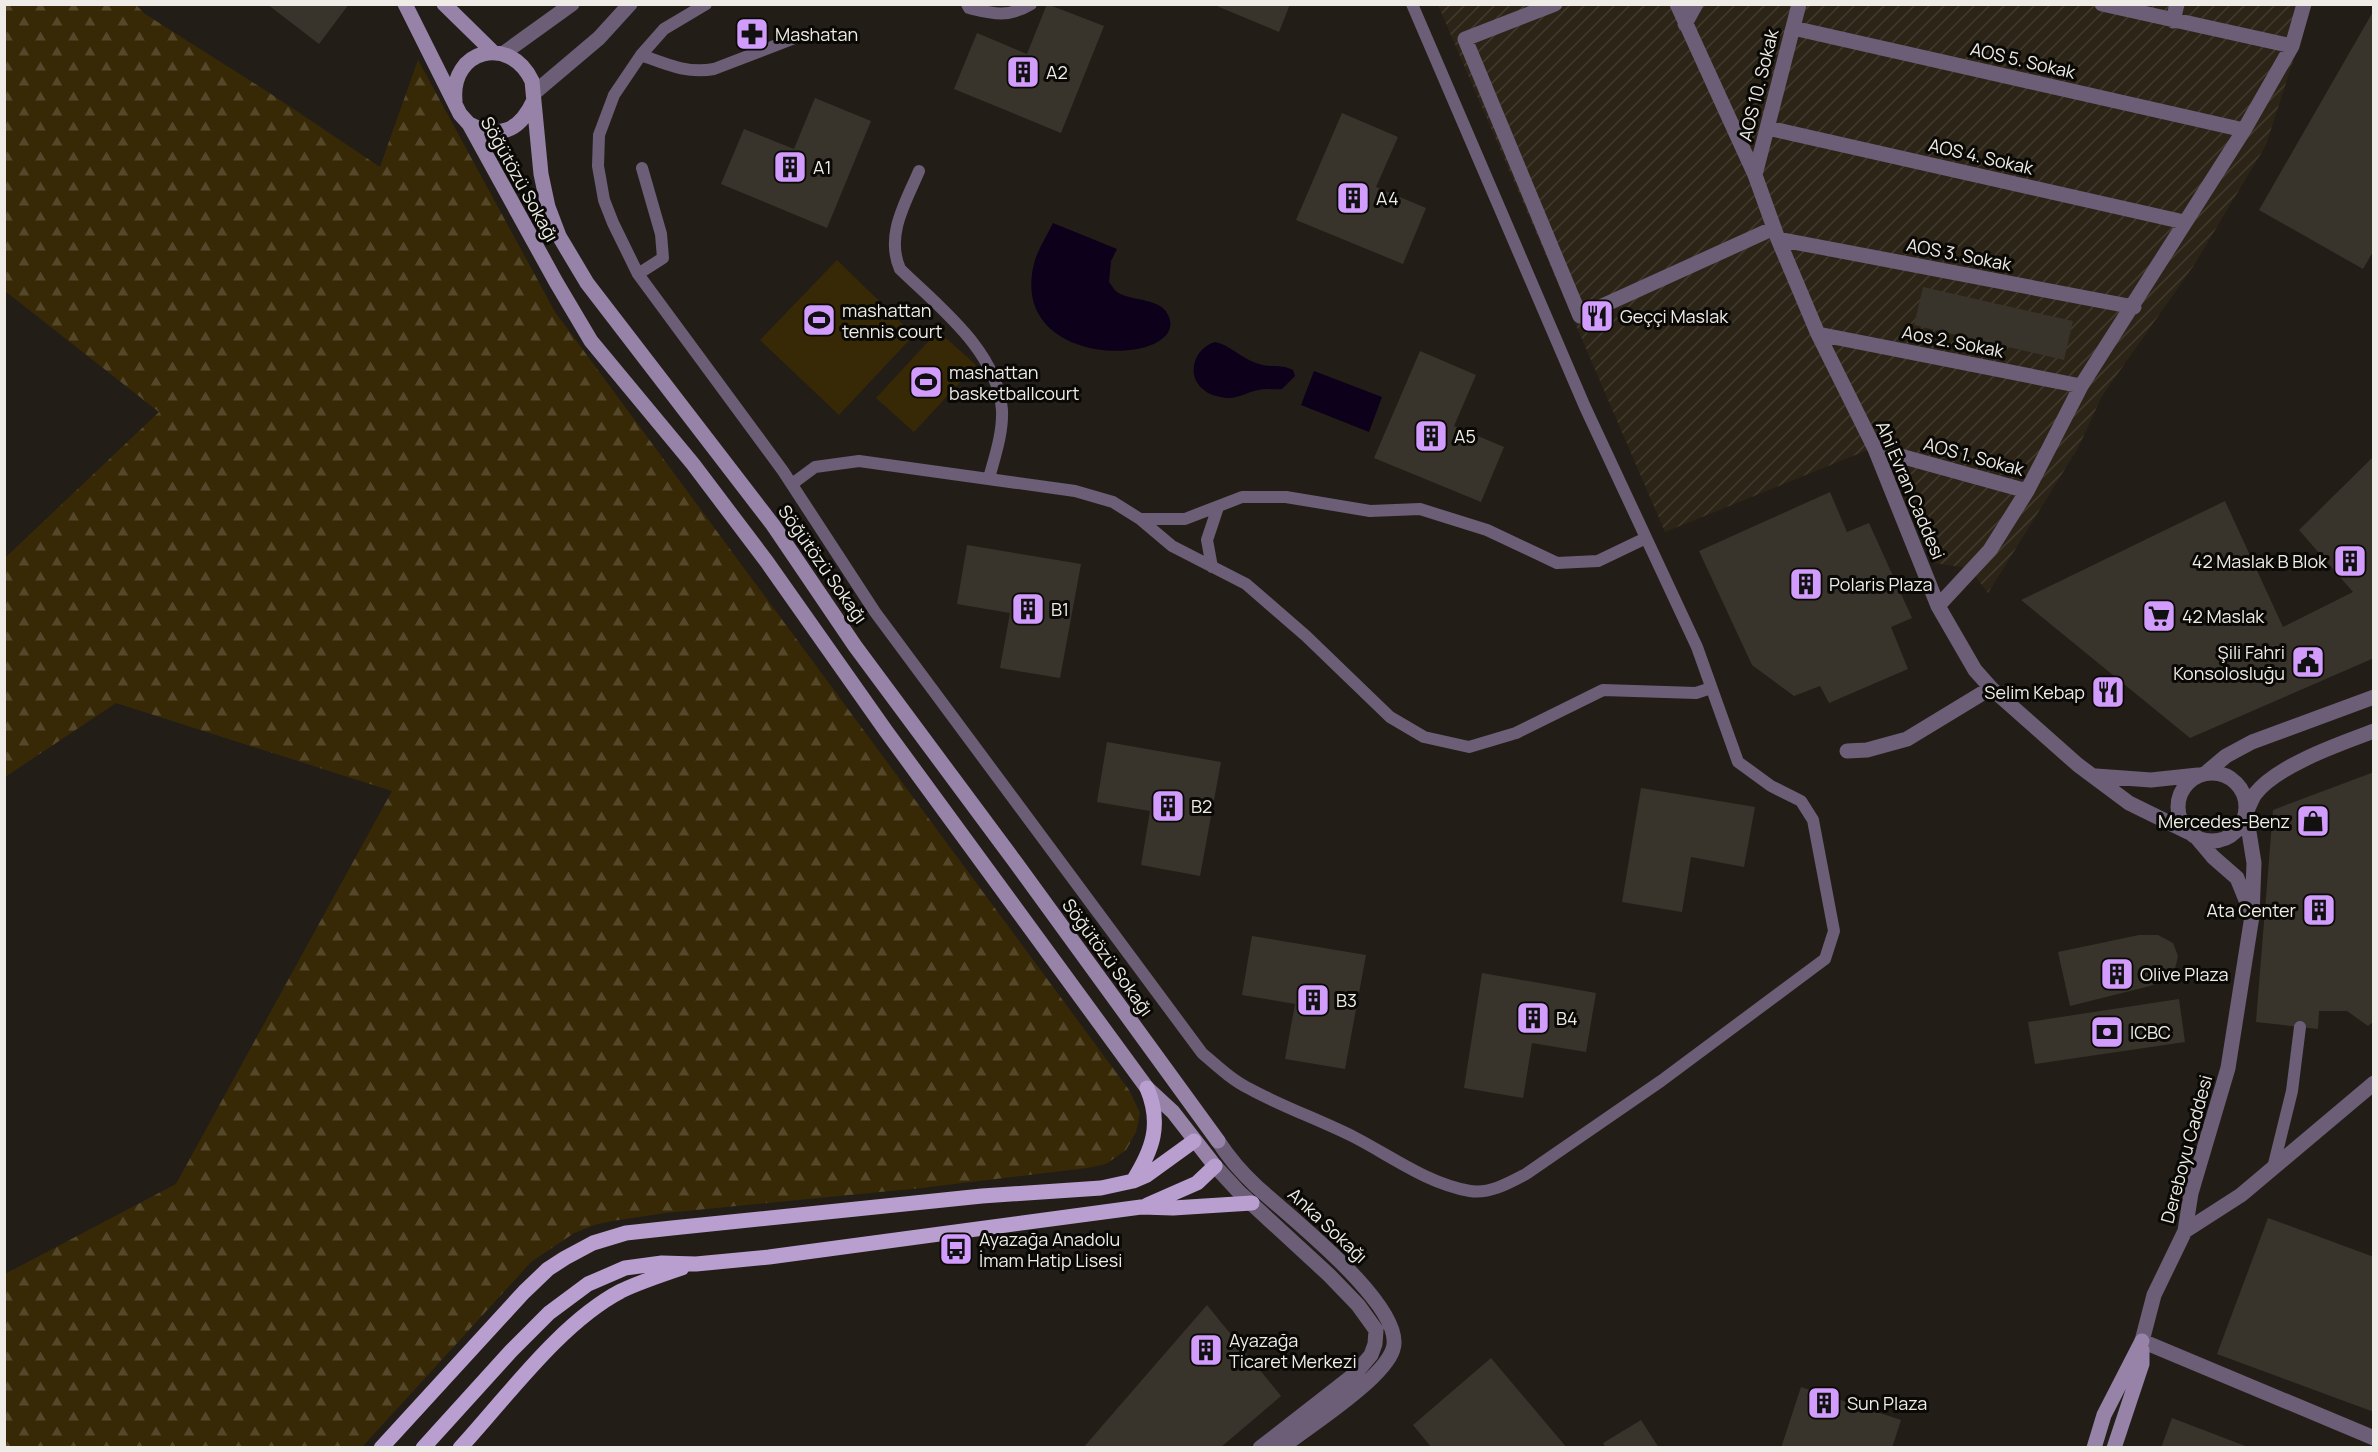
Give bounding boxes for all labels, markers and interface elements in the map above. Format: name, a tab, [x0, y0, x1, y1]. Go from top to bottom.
pharmacy icon: Mashatan	[734, 16, 770, 52]
place label: Mashatan	[775, 22, 858, 46]
street label: AOS 10. Sokak	[1733, 25, 1784, 143]
street label: AOS 5. Sokak	[1968, 36, 2079, 84]
building icon: A2	[1005, 54, 1041, 90]
place label: A2	[1046, 60, 1068, 84]
street label: Söğütözü Sokağı	[476, 112, 564, 246]
street label: AOS 4. Sokak	[1926, 132, 2037, 180]
building icon: A1	[772, 149, 808, 185]
place label: A1	[813, 155, 831, 179]
building icon: A4	[1335, 180, 1371, 216]
place label: A4	[1376, 186, 1399, 210]
street label: AOS 3. Sokak	[1904, 232, 2015, 276]
place label: mashattan tennis court	[842, 298, 942, 343]
restaurant icon: Geççi Maslak	[1579, 298, 1615, 334]
sports icon: mashattan tennis court	[801, 302, 837, 338]
place label: Geççi Maslak	[1620, 304, 1729, 328]
street label: Aos 2. Sokak	[1900, 319, 2007, 363]
place label: mashattan basketballcourt	[949, 360, 1079, 405]
sports icon: mashattan basketballcourt	[908, 364, 944, 400]
street label: Ahi Evran Caddesi	[1871, 417, 1951, 563]
building icon: A5	[1413, 418, 1449, 454]
place label: A5	[1454, 424, 1476, 448]
street label: AOS 1. Sokak	[1921, 431, 2028, 481]
street label: Söğütözü Sokağı	[773, 500, 873, 628]
building icon: 42 Maslak B Blok	[2332, 543, 2368, 579]
place label: 42 Maslak B Blok	[2192, 549, 2328, 573]
building icon: Polaris Plaza	[1788, 566, 1824, 602]
place label: Polaris Plaza	[1829, 572, 1932, 596]
building icon: B1	[1010, 591, 1046, 627]
place label: B1	[1051, 597, 1069, 621]
supermarket icon: 42 Maslak	[2141, 598, 2177, 634]
place label: 42 Maslak	[2182, 604, 2265, 628]
place label: Şili Fahri Konsolosluğu	[2173, 640, 2285, 685]
public building icon: Şili Fahri Konsolosluğu	[2290, 644, 2326, 680]
restaurant icon: Selim Kebap	[2090, 674, 2126, 710]
place label: Selim Kebap	[1984, 680, 2085, 704]
building icon: B2	[1150, 788, 1186, 824]
place label: B2	[1191, 794, 1212, 818]
shop icon: Mercedes-Benz	[2295, 803, 2331, 839]
place label: Mercedes-Benz	[2158, 809, 2290, 833]
building icon: Ata Center	[2301, 892, 2337, 928]
street label: Söğütözü Sokağı	[1057, 893, 1159, 1021]
place label: Ata Center	[2206, 898, 2296, 922]
building icon: Olive Plaza	[2099, 956, 2135, 992]
place label: Olive Plaza	[2140, 962, 2228, 986]
building icon: B3	[1295, 982, 1331, 1018]
place label: B3	[1336, 988, 1357, 1012]
building icon: B4	[1515, 1000, 1551, 1036]
place label: B4	[1556, 1006, 1578, 1030]
bank icon: ICBC	[2089, 1014, 2125, 1050]
place label: ICBC	[2130, 1020, 2171, 1044]
street label: Dereboyu Caddesi	[2155, 1072, 2217, 1226]
street label: Anka Sokağı	[1283, 1182, 1373, 1268]
place label: Ayazağa Anadolu İmam Hatip Lisesi	[979, 1227, 1122, 1272]
bus stop icon: Ayazağa Anadolu İmam Hatip Lisesi	[938, 1231, 974, 1267]
place label: Ayazağa Ticaret Merkezi	[1229, 1328, 1357, 1373]
building icon: Ayazağa Ticaret Merkezi	[1188, 1332, 1224, 1368]
building icon: Sun Plaza	[1806, 1385, 1842, 1421]
place label: Sun Plaza	[1847, 1391, 1927, 1415]

